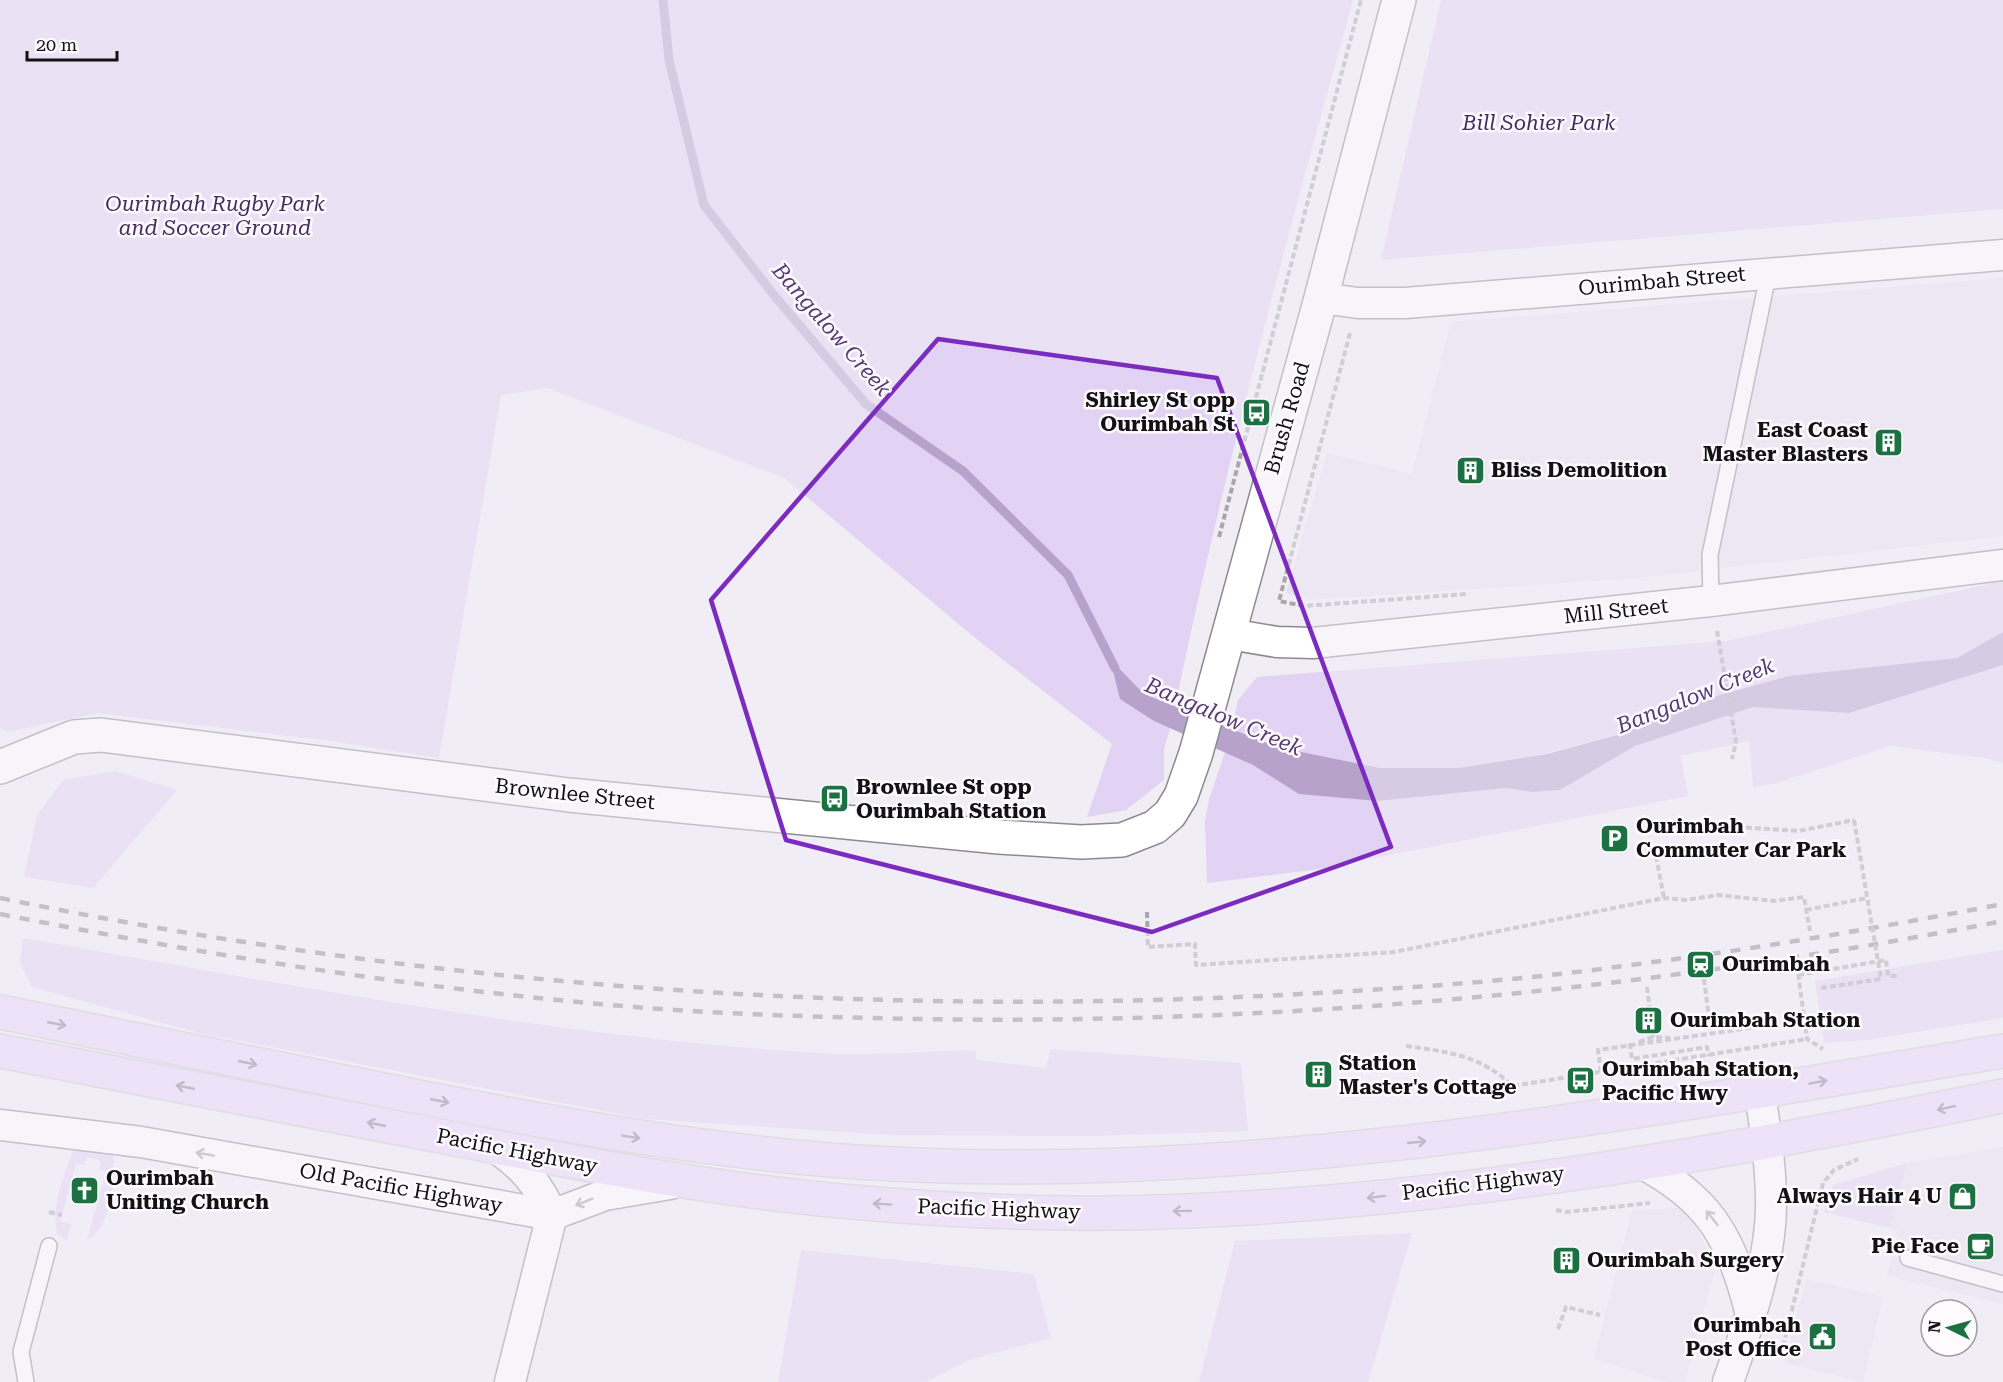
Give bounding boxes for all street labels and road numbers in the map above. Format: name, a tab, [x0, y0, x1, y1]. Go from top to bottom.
street label: Ourimbah Street	[1577, 262, 1747, 300]
street label: Brush Road	[1259, 358, 1315, 477]
street label: Mill Street	[1562, 594, 1670, 628]
street label: Brownlee Street	[494, 774, 656, 814]
street label: Pacific Highway	[434, 1124, 600, 1178]
street label: Old Pacific Highway	[298, 1158, 505, 1218]
street label: Pacific Highway	[1400, 1161, 1566, 1205]
street label: Pacific Highway	[917, 1194, 1082, 1224]

